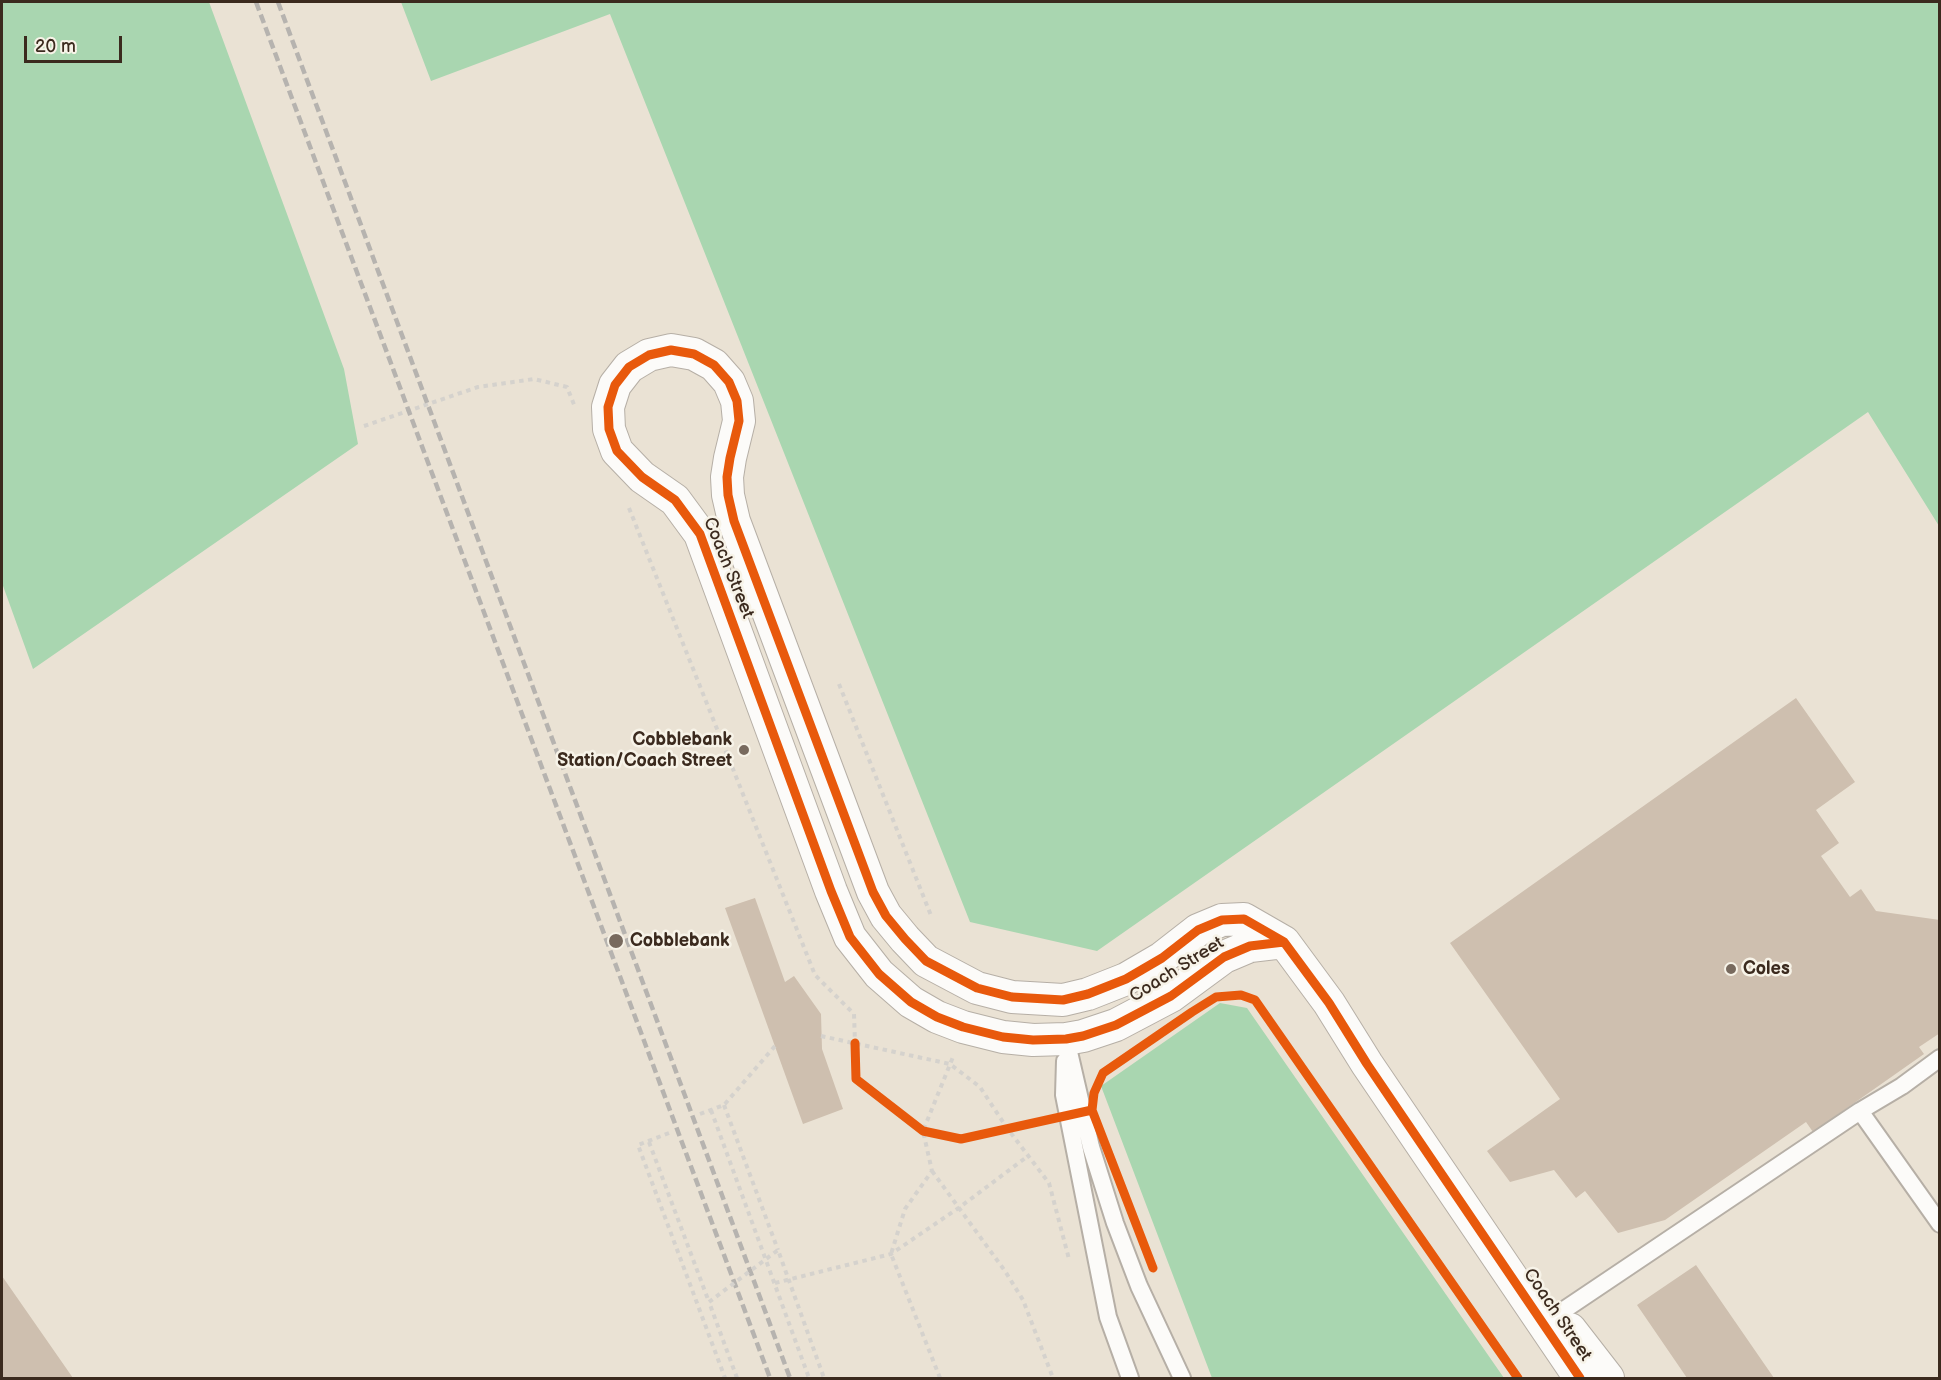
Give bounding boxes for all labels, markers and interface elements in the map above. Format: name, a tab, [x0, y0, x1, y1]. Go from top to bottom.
scale bar	[27, 24, 124, 62]
text: 20 m	[35, 36, 76, 57]
street label: Coach Street	[698, 514, 758, 622]
place label: Cobblebank Station/Coach Street	[557, 729, 732, 771]
marker: Cobblebank Station/Coach Street	[737, 743, 751, 757]
place label: Cobblebank	[630, 930, 729, 952]
marker: Cobblebank	[607, 932, 625, 950]
street label: Coach Street	[1126, 932, 1228, 1008]
place label: Coles	[1743, 958, 1790, 980]
marker: Coles	[1724, 962, 1738, 976]
street label: Coach Street	[1518, 1265, 1596, 1365]

